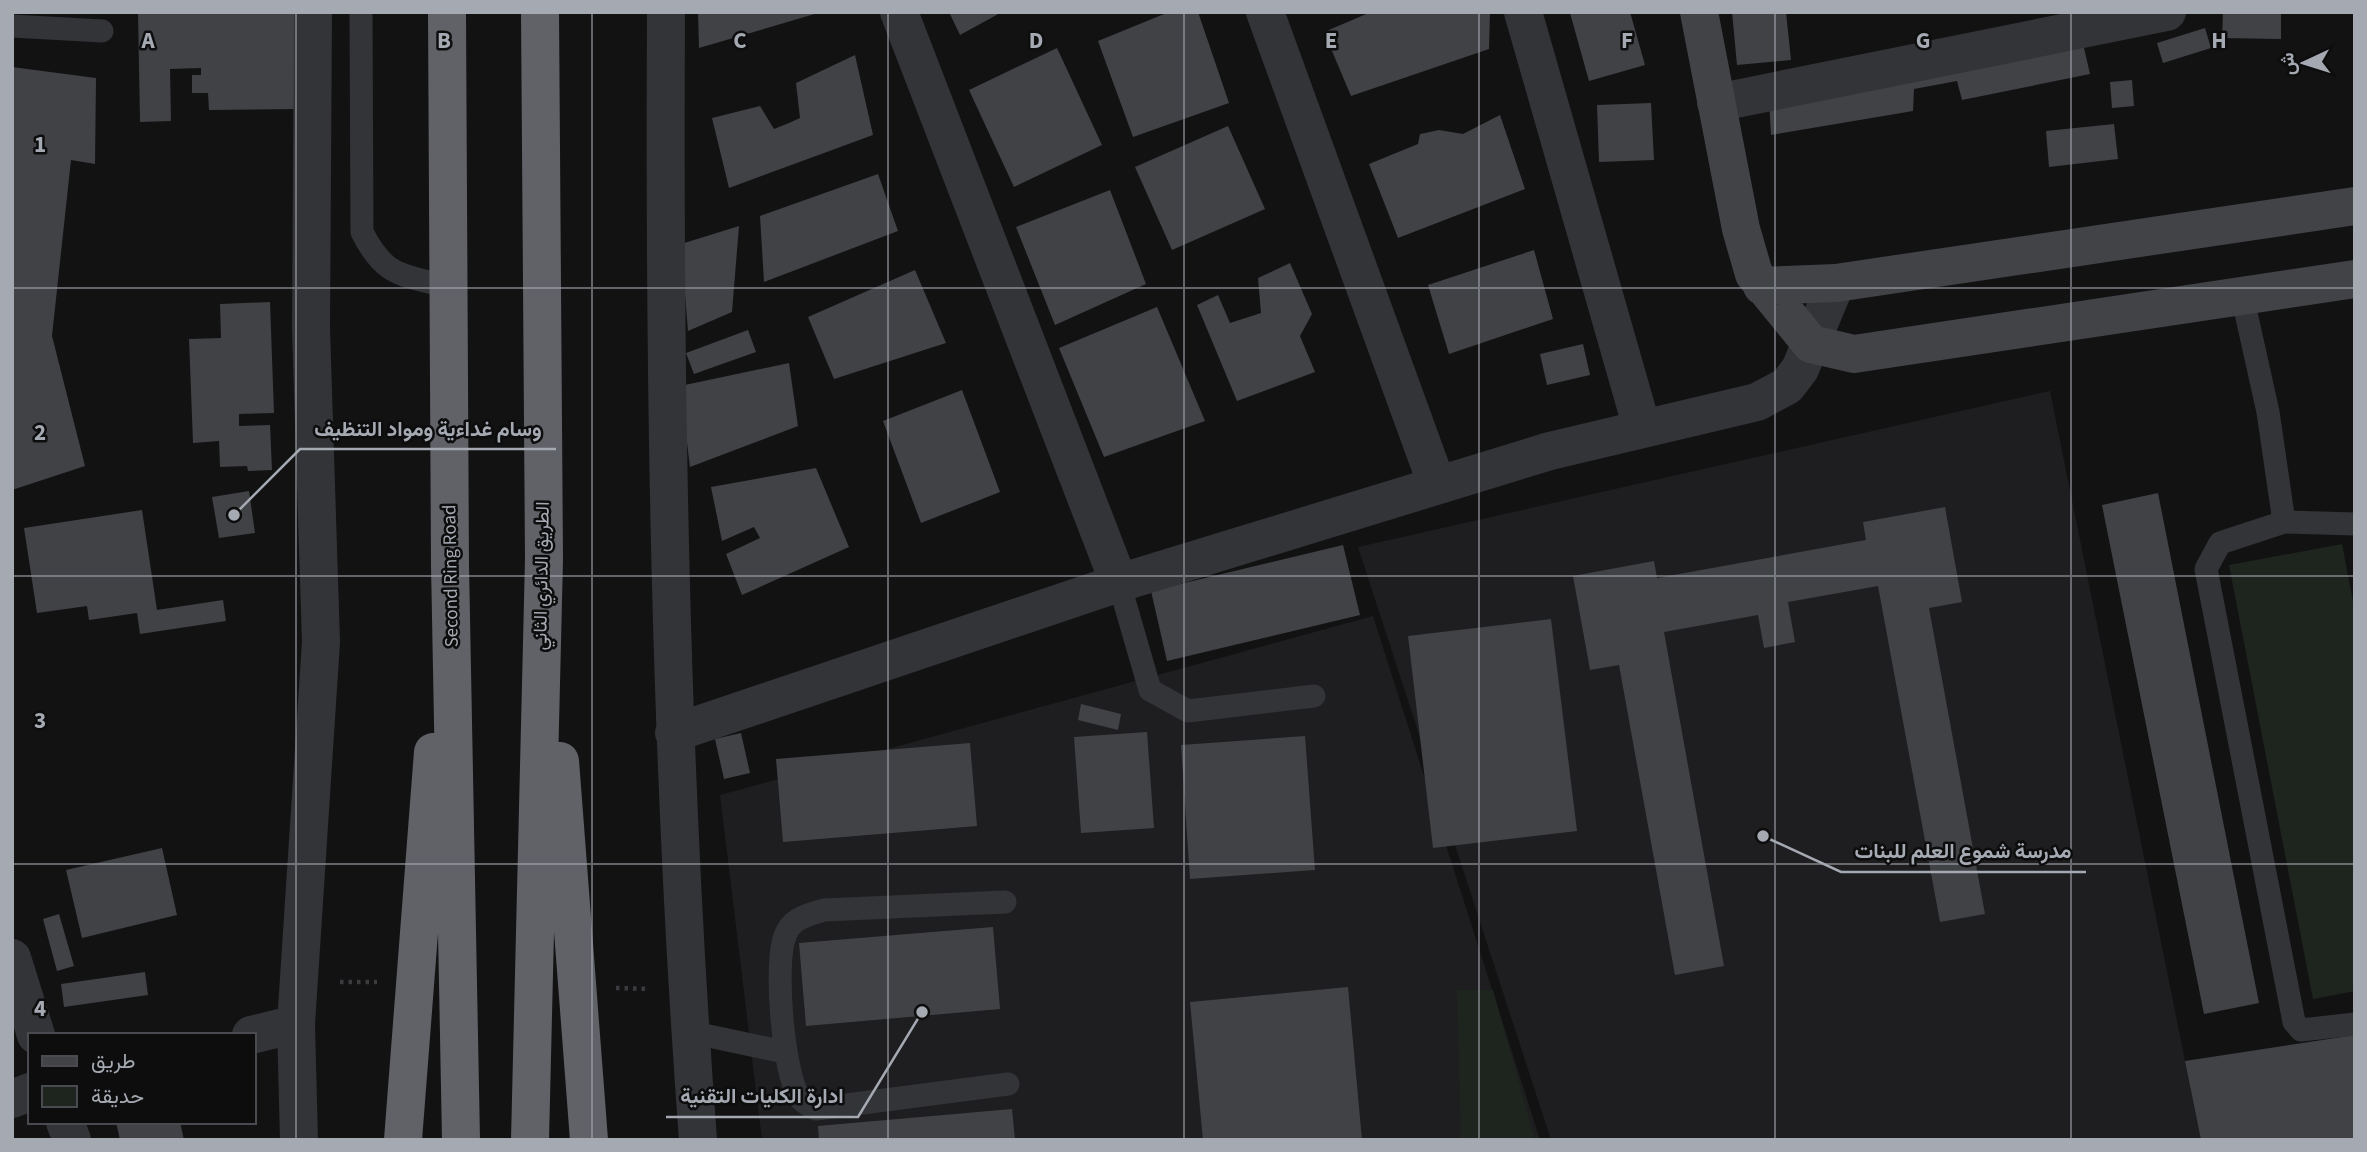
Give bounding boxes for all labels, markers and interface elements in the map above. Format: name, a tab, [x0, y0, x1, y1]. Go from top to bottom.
text: A	[140, 24, 155, 57]
text: B	[437, 24, 451, 57]
text: C	[733, 24, 747, 57]
text: D	[1029, 24, 1043, 57]
text: E	[1325, 24, 1337, 57]
text: F	[1621, 24, 1633, 57]
text: G	[1916, 24, 1930, 57]
text: H	[2211, 24, 2227, 57]
north arrow	[2269, 28, 2339, 98]
text: ش	[2274, 52, 2303, 76]
text: 1	[34, 128, 46, 161]
callout: وسام غداءية ومواد التنظيف	[300, 407, 556, 449]
text: وسام غداءية ومواد التنظيف	[314, 414, 542, 444]
text: 2	[34, 416, 46, 449]
street label: الطريق الدائري الثاني	[527, 501, 558, 651]
street label: Second Ring Road	[436, 504, 466, 648]
text: 3	[34, 704, 46, 737]
callout: مدرسة شموع العلم للبنات	[1841, 830, 2086, 872]
text: مدرسة شموع العلم للبنات	[1855, 836, 2071, 866]
text: 4	[34, 992, 46, 1025]
legend	[28, 1033, 256, 1124]
text: طريق	[91, 1046, 136, 1076]
callout: ادارة الكليات التقنية	[666, 1075, 858, 1117]
text: حديقة	[91, 1081, 144, 1111]
text: ادارة الكليات التقنية	[680, 1081, 844, 1111]

